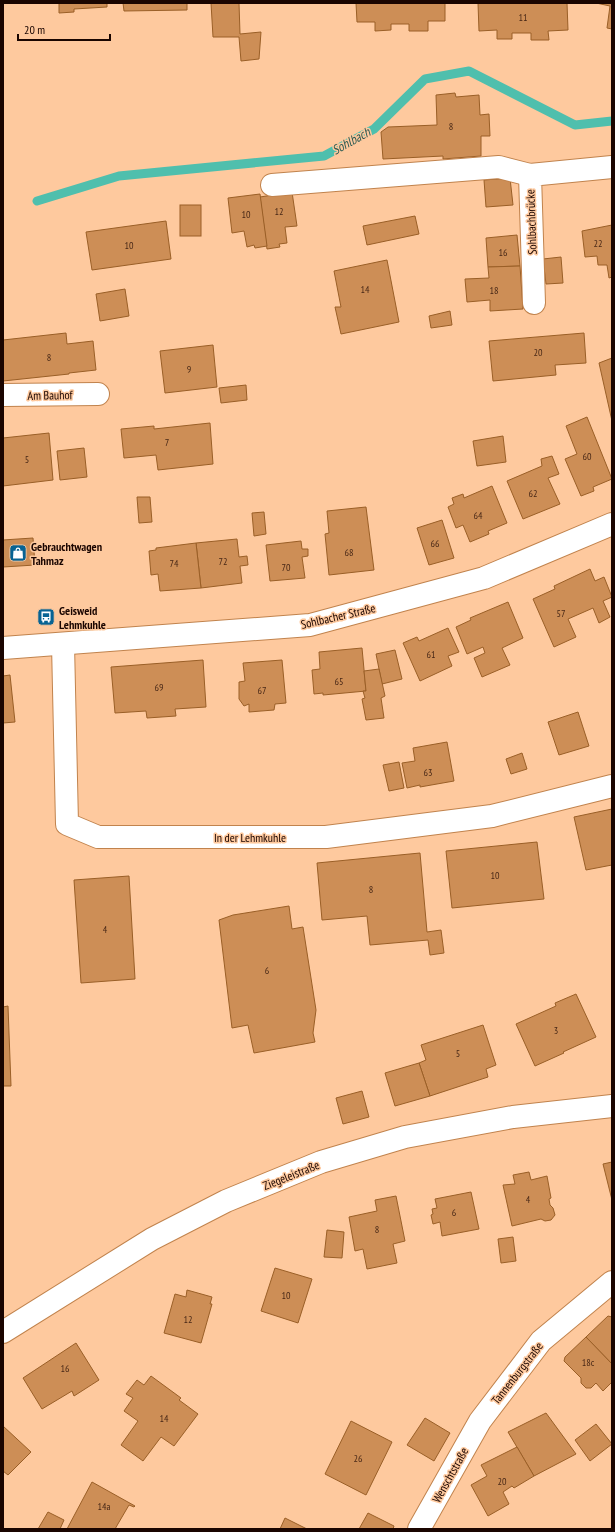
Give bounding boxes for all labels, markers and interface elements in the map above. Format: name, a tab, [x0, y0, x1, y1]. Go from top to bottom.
house number: 11	[519, 11, 528, 24]
scale bar	[18, 16, 110, 42]
text: 20 m	[24, 22, 45, 37]
house number: 8	[449, 120, 453, 133]
water label: Sohlbach	[329, 123, 374, 158]
street label: Sohlbachbrücke	[522, 189, 540, 255]
house number: 12	[275, 205, 284, 218]
house number: 10	[242, 208, 251, 221]
house number: 22	[594, 237, 603, 250]
house number: 10	[125, 239, 134, 252]
house number: 16	[499, 246, 508, 259]
house number: 14	[361, 283, 370, 296]
house number: 18	[490, 284, 499, 297]
house number: 20	[534, 346, 543, 359]
house number: 8	[47, 351, 51, 364]
house number: 9	[187, 363, 191, 376]
street label: Am Bauhof	[27, 387, 74, 403]
house number: 7	[165, 436, 169, 449]
house number: 60	[583, 450, 592, 463]
house number: 5	[25, 453, 29, 466]
house number: 62	[529, 487, 538, 500]
house number: 64	[474, 509, 483, 522]
house number: 66	[431, 537, 440, 550]
place label: Gebrauchtwagen Tahmaz	[31, 539, 102, 568]
shop icon: Gebrauchtwagen Tahmaz	[8, 543, 28, 563]
house number: 68	[345, 546, 354, 559]
house number: 72	[219, 555, 228, 568]
house number: 74	[170, 557, 179, 570]
house number: 70	[282, 561, 291, 574]
street label: Sohlbacher Straße	[299, 600, 377, 632]
place label: Geisweid Lehmkuhle	[59, 603, 106, 632]
bus stop icon: Geisweid Lehmkuhle	[36, 607, 56, 627]
house number: 57	[557, 607, 566, 620]
house number: 61	[427, 648, 436, 661]
house number: 65	[335, 675, 344, 688]
house number: 69	[155, 681, 164, 694]
house number: 67	[258, 684, 267, 697]
house number: 63	[424, 766, 433, 779]
street label: In der Lehmkuhle	[214, 830, 286, 845]
house number: 10	[491, 869, 500, 882]
house number: 8	[369, 883, 373, 896]
house number: 4	[103, 923, 108, 936]
house number: 6	[265, 964, 270, 977]
house number: 3	[554, 1024, 558, 1037]
house number: 5	[456, 1047, 460, 1060]
street label: Ziegeleistraße	[261, 1157, 321, 1193]
house number: 4	[526, 1193, 531, 1206]
house number: 6	[452, 1206, 457, 1219]
house number: 8	[375, 1223, 379, 1236]
house number: 10	[282, 1289, 291, 1302]
house number: 12	[184, 1313, 193, 1326]
street label: Tannenburgstraße	[488, 1339, 546, 1407]
house number: 18c	[582, 1356, 595, 1369]
house number: 16	[61, 1362, 70, 1375]
house number: 14	[160, 1412, 169, 1425]
street label: Wenschtstraße	[429, 1445, 471, 1505]
house number: 26	[354, 1452, 363, 1465]
house number: 20	[498, 1475, 507, 1488]
house number: 14a	[98, 1500, 111, 1513]

